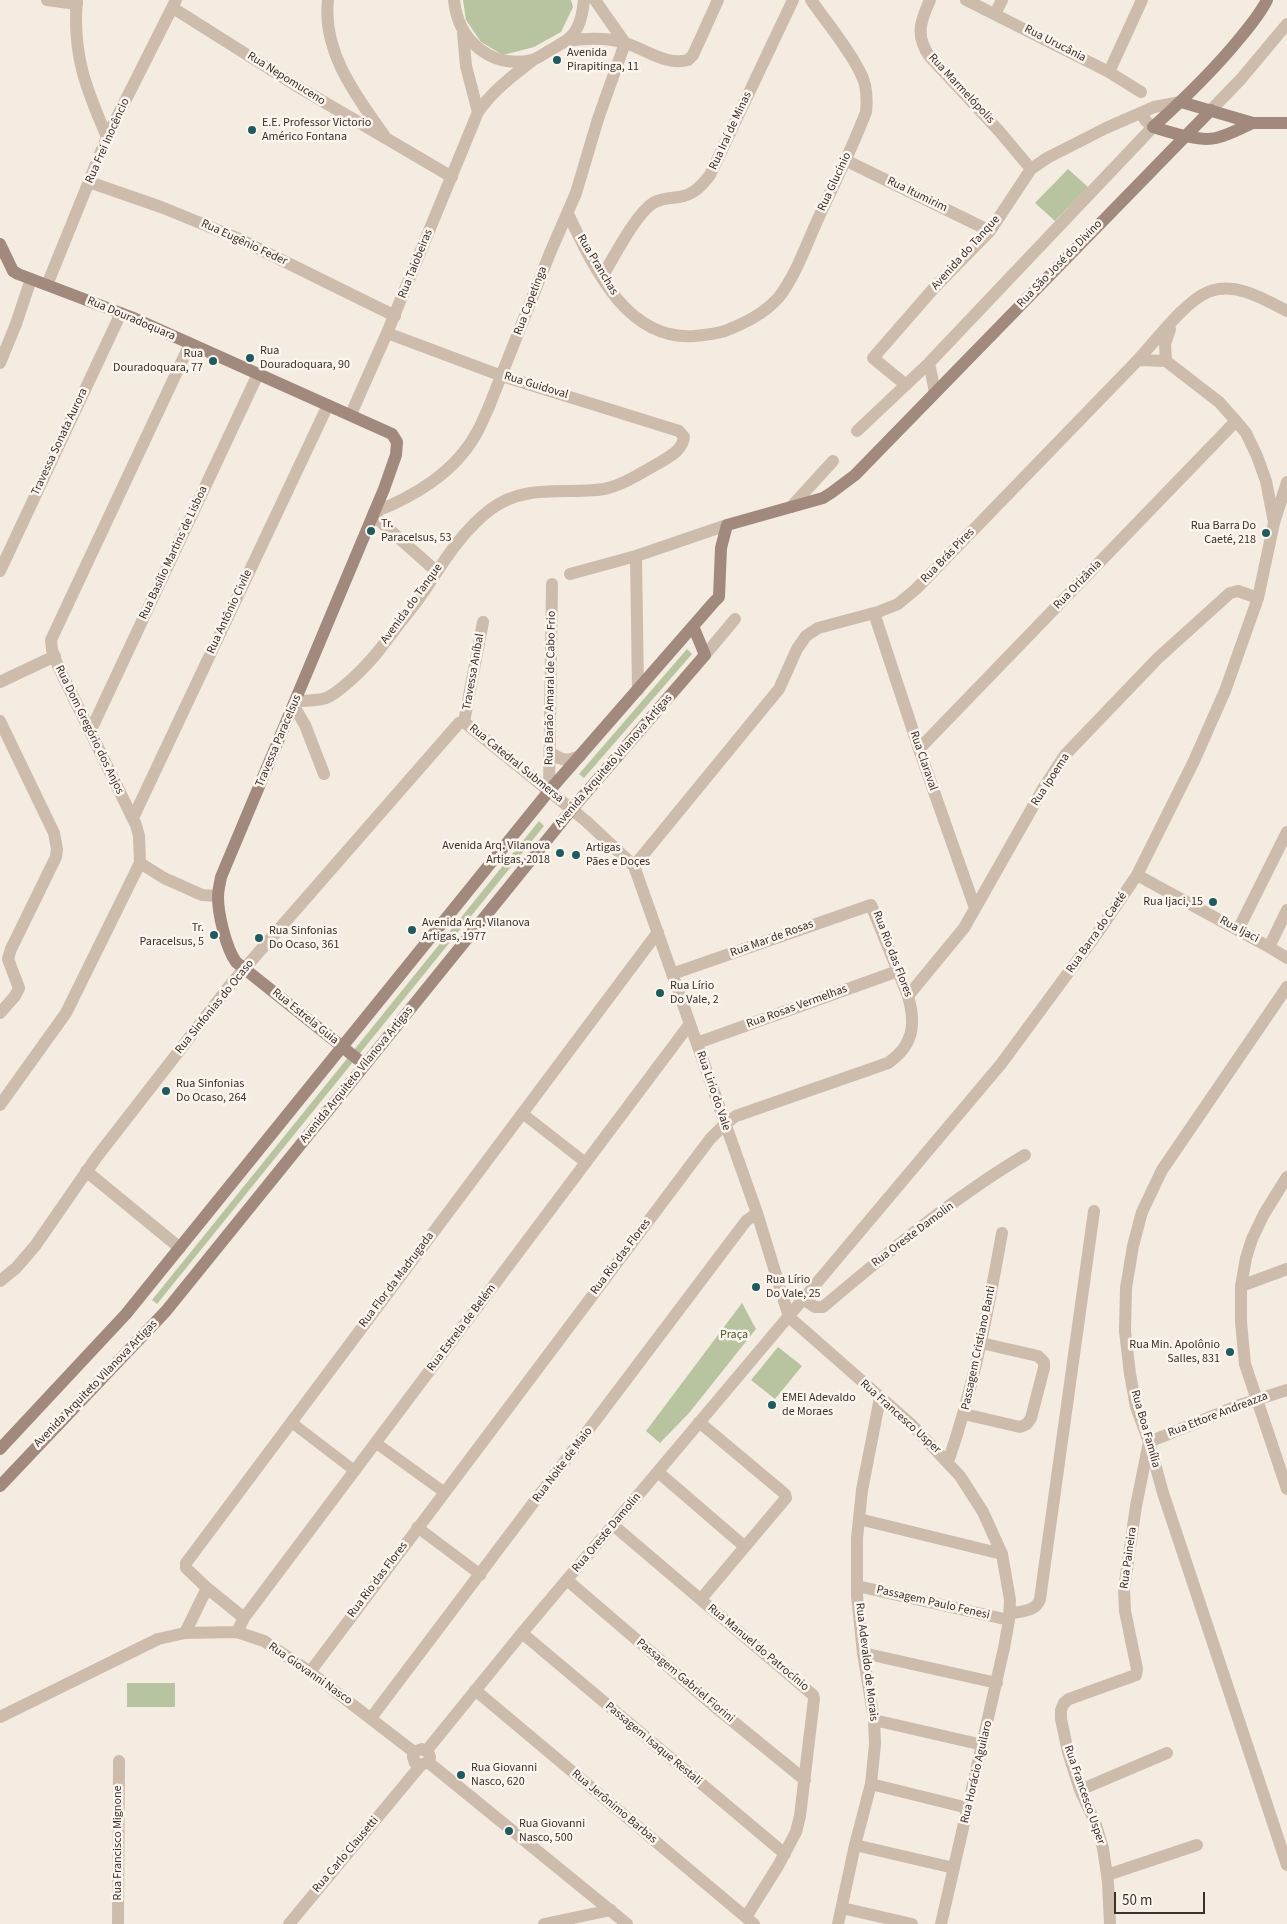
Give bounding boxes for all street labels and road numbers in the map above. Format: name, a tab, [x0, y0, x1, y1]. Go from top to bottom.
street label: Rua Urucânia	[1022, 22, 1088, 66]
street label: Rua Nepomuceno	[244, 49, 328, 109]
street label: Rua Marmelópolis	[925, 51, 997, 127]
street label: Rua Iraí de Minas	[707, 90, 755, 172]
street label: Rua Frei Inocêncio	[83, 96, 133, 186]
street label: Rua Glucínio	[815, 150, 855, 214]
street label: Rua Itumirim	[884, 174, 950, 216]
street label: Avenida do Tanque	[929, 213, 1003, 293]
street label: Rua Eugênio Feder	[199, 217, 289, 269]
street label: Rua São José do Divino	[1014, 217, 1106, 311]
street label: Rua Taiobeiras	[396, 227, 436, 301]
street label: Rua Pranchas	[573, 232, 621, 298]
street label: Rua Capetinga	[511, 264, 551, 338]
street label: Rua Douradoquara	[85, 294, 177, 344]
street label: Rua Guidoval	[502, 369, 570, 403]
street label: Travessa Sonata Aurora	[29, 386, 91, 498]
street label: Rua Basílio Martins de Lisboa	[137, 484, 211, 622]
street label: Rua Brás Pires	[918, 525, 978, 587]
street label: Rua Orizânia	[1051, 557, 1105, 613]
street label: Avenida do Tanque	[378, 561, 446, 647]
street label: Rua Antônio Civile	[204, 568, 256, 656]
street label: Rua Barão Amaral de Cabo Frio	[542, 611, 560, 765]
street label: Travessa Aníbal	[460, 633, 488, 711]
street label: Rua Dom Gregório dos Anjos	[51, 663, 127, 797]
street label: Avenida Arquiteto Vilanova Artigas	[552, 692, 676, 830]
street label: Travessa Paracelsus	[253, 693, 305, 789]
street label: Rua Catedral Submersa	[466, 722, 566, 806]
street label: Rua Claraval	[906, 729, 940, 793]
street label: Rua Ipoema	[1029, 751, 1073, 809]
street label: Rua Barra do Caeté	[1064, 890, 1130, 976]
street label: Rua Rio das Flores	[869, 909, 915, 999]
street label: Rua Ijaci	[1217, 914, 1261, 946]
street label: Rua Mar de Rosas	[728, 917, 816, 961]
street label: Rua Sinfonias do Ocaso	[173, 957, 257, 1057]
street label: Rua Rosas Vermelhas	[745, 982, 849, 1032]
street label: Rua Estrela Guia	[269, 986, 341, 1048]
street label: Avenida Arquiteto Vilanova Artigas	[297, 1004, 417, 1146]
street label: Rua Lirio do Vale	[693, 1049, 733, 1133]
street label: Rua Oreste Damolin	[869, 1199, 957, 1271]
street label: Rua Rio das Flores	[588, 1216, 654, 1298]
street label: Rua Flor da Madrugada	[356, 1229, 438, 1331]
street label: Rua Estrela de Belém	[425, 1282, 499, 1374]
street label: Passagem Cristiano Banti	[959, 1285, 999, 1411]
street label: Avenida Arquiteto Vilanova Artigas	[31, 1317, 161, 1451]
street label: Rua Francesco Usper	[857, 1377, 943, 1457]
street label: Rua Boa Família	[1127, 1388, 1163, 1470]
street label: Rua Ettore Andreazza	[1166, 1389, 1270, 1441]
street label: Rua Noite de Maio	[530, 1425, 596, 1505]
street label: Rua Oreste Damolin	[570, 1490, 644, 1576]
street label: Rua Paineira	[1118, 1526, 1140, 1590]
street label: Rua Rio das Flores	[345, 1539, 411, 1621]
street label: Passagem Paulo Fenesi	[875, 1583, 991, 1623]
street label: Rua Manuel do Patrocínio	[704, 1601, 812, 1695]
street label: Rua Adevaldo de Morais	[852, 1602, 880, 1722]
street label: Passagem Gabriel Fiorini	[633, 1636, 737, 1726]
street label: Rua Giovanni Nasco	[265, 1640, 355, 1708]
street label: Passagem Isaque Restali	[602, 1699, 704, 1789]
street label: Rua Horácio Aguilaro	[958, 1719, 996, 1825]
street label: Rua Francesco Usper	[1060, 1744, 1108, 1846]
street label: Rua Jerônimo Barbas	[568, 1767, 660, 1847]
street label: Rua Francisco Mignone	[111, 1786, 125, 1900]
street label: Rua Carlo Clausetti	[310, 1814, 382, 1896]

